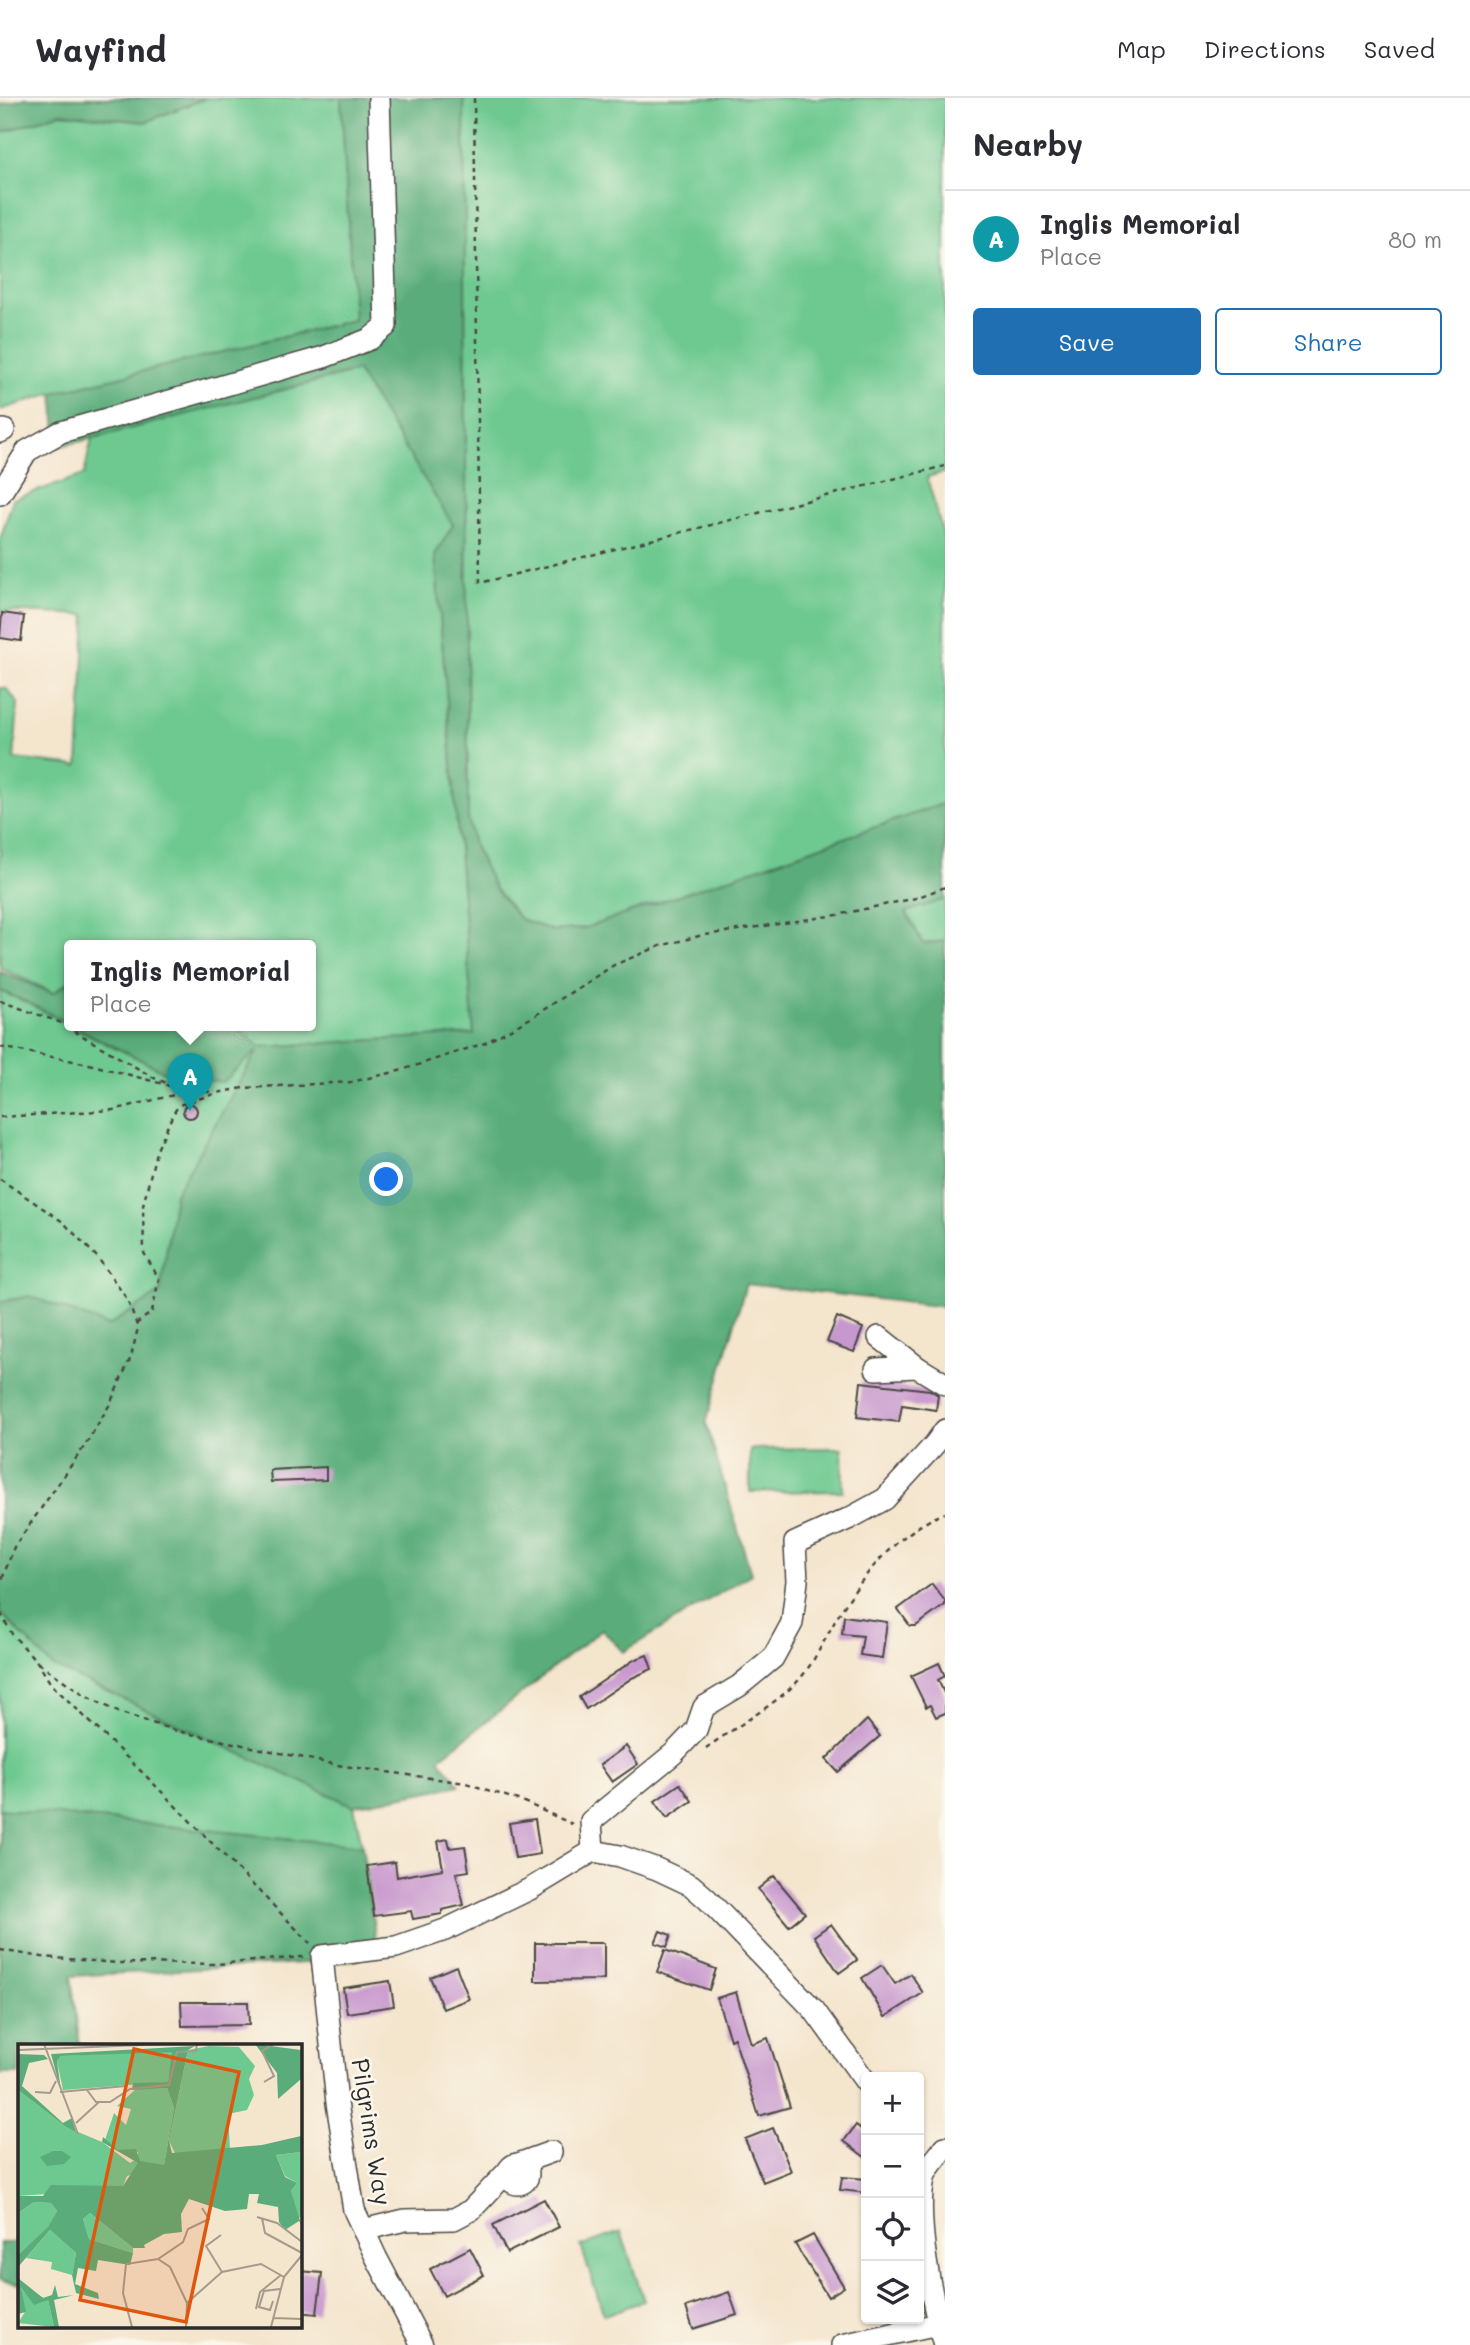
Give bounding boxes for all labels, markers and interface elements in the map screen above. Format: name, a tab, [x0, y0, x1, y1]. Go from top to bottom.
text: Wayfind	[35, 27, 166, 70]
text: Map	[1117, 33, 1166, 64]
text: Directions	[1204, 33, 1326, 64]
text: Saved	[1364, 33, 1435, 64]
text: Nearby	[973, 124, 1083, 164]
text: Inglis Memorial	[1040, 207, 1240, 241]
text: A	[988, 224, 1004, 254]
text: 80 m	[1388, 224, 1442, 254]
text: Place	[1040, 241, 1102, 271]
button: Save	[973, 308, 1201, 375]
button: Share	[1215, 308, 1442, 375]
popup	[64, 940, 316, 1031]
text: Inglis Memorial	[90, 954, 290, 988]
text: Place	[90, 988, 152, 1018]
pin: A	[167, 1053, 213, 1111]
your location	[369, 1162, 403, 1196]
inset map	[18, 2044, 301, 2328]
street label: Pilgrims Way	[346, 2056, 399, 2207]
map controls	[861, 2072, 924, 2324]
button: +	[861, 2072, 924, 2135]
button: −	[861, 2135, 924, 2198]
button: locate	[861, 2198, 924, 2261]
button: layers	[861, 2261, 924, 2324]

